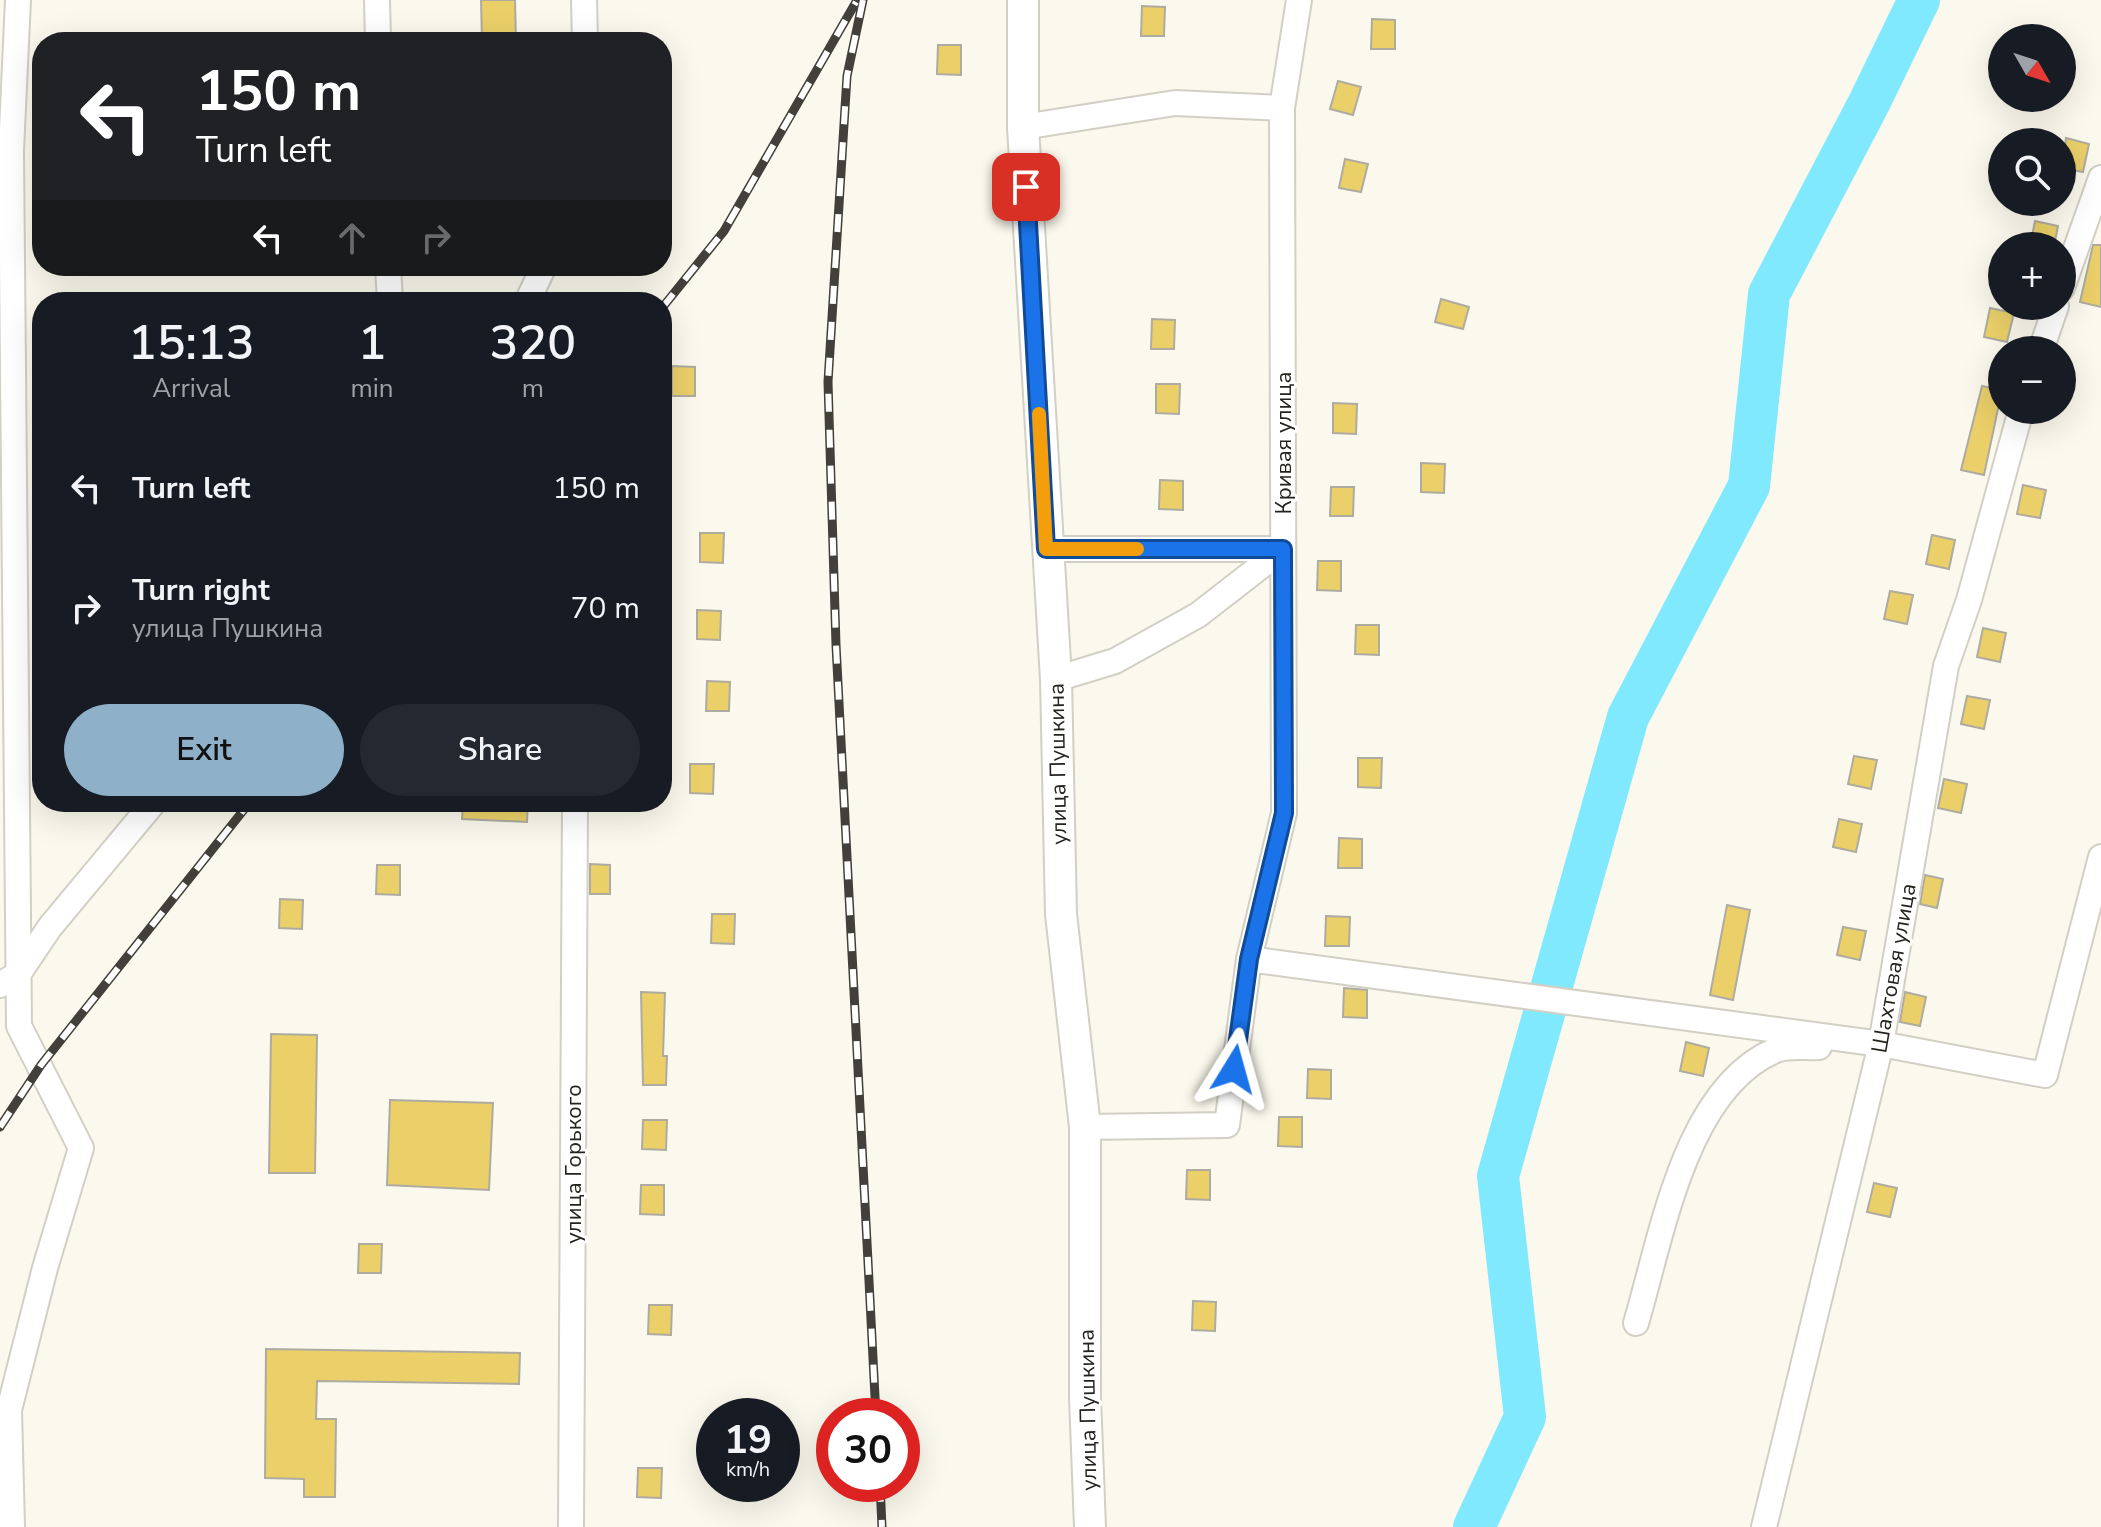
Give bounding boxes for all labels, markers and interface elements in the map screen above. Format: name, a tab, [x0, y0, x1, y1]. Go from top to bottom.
north arrow	[1988, 24, 2076, 112]
map controls	[1988, 24, 2076, 424]
text: 150 m	[196, 53, 361, 130]
icon: left	[64, 64, 168, 168]
text: Turn left	[196, 126, 331, 175]
button: search	[1988, 128, 2076, 216]
pin	[992, 153, 1060, 221]
icon: arrive	[1004, 165, 1048, 209]
icon: left	[246, 216, 290, 260]
icon: ahead	[330, 216, 374, 260]
icon: right	[414, 216, 458, 260]
button: +	[1988, 232, 2076, 320]
text: 15:13	[128, 310, 255, 376]
text: 1	[358, 310, 386, 376]
text: 320	[490, 310, 576, 376]
button: −	[1988, 336, 2076, 424]
text: Arrival	[152, 371, 230, 406]
text: min	[351, 371, 394, 406]
text: m	[522, 371, 544, 406]
street label: Кривая улица	[1269, 372, 1299, 514]
icon: left	[64, 466, 108, 510]
text: Turn left	[132, 468, 250, 509]
text: 150 m	[553, 468, 640, 509]
text: Turn right	[132, 570, 270, 611]
icon: right	[64, 586, 108, 630]
text: 70 m	[571, 588, 640, 629]
text: улица Пушкина	[132, 611, 323, 646]
street label: улица Пушкина	[1042, 683, 1074, 845]
button: Exit	[64, 704, 344, 796]
button: Share	[360, 704, 640, 796]
street label: Шахтовая улица	[1864, 881, 1924, 1055]
position arrow	[1192, 1027, 1276, 1111]
street label: улица Горького	[559, 1084, 589, 1244]
street label: улица Пушкина	[1072, 1329, 1104, 1491]
speed limit sign: 30	[816, 1398, 920, 1502]
text: 19	[724, 1413, 772, 1467]
text: km/h	[726, 1456, 770, 1483]

